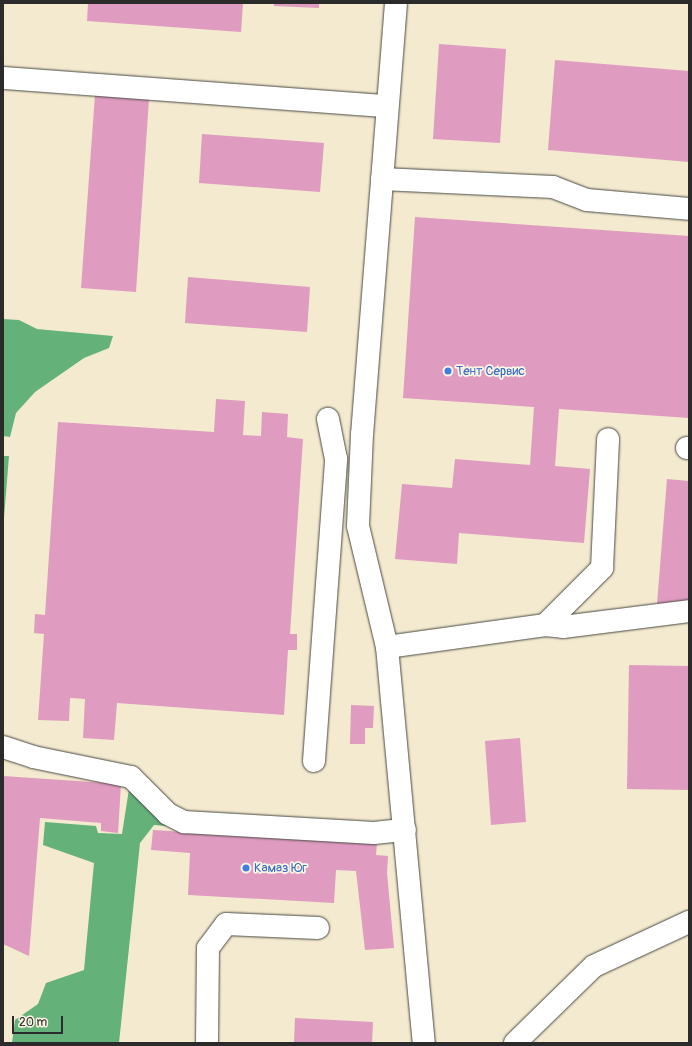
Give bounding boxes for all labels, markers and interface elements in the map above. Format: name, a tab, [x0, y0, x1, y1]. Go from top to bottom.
place label: Тент Сервис	[456, 363, 525, 379]
marker: Тент Сервис	[443, 366, 453, 376]
place label: Камаз Юг	[254, 860, 307, 876]
marker: Камаз Юг	[241, 863, 251, 873]
scale bar	[14, 1008, 65, 1034]
text: 20 m	[19, 1015, 47, 1030]

